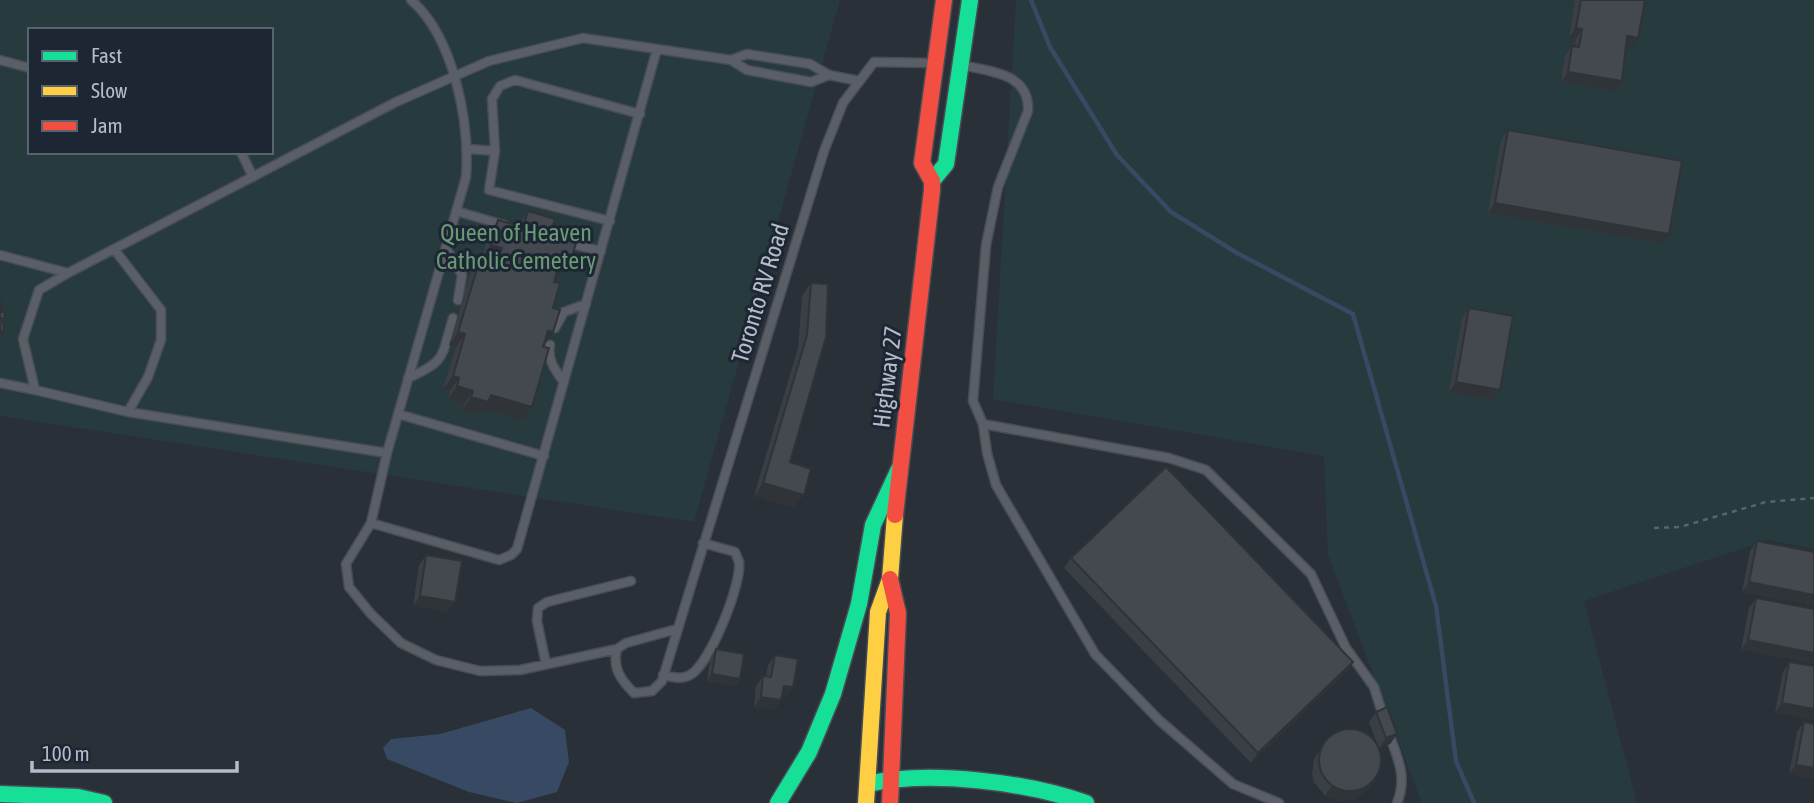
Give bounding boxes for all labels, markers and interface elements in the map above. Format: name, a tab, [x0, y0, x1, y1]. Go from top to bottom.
legend	[28, 28, 273, 154]
text: Fast	[91, 43, 122, 67]
text: Slow	[91, 78, 128, 102]
text: Jam	[91, 113, 123, 137]
park label: Queen of Heaven Catholic Cemetery	[436, 219, 596, 274]
street label: Toronto RV Road	[726, 220, 794, 366]
street label: Highway 27	[867, 325, 907, 429]
scale bar	[32, 730, 236, 774]
text: 100 m	[42, 741, 90, 765]

